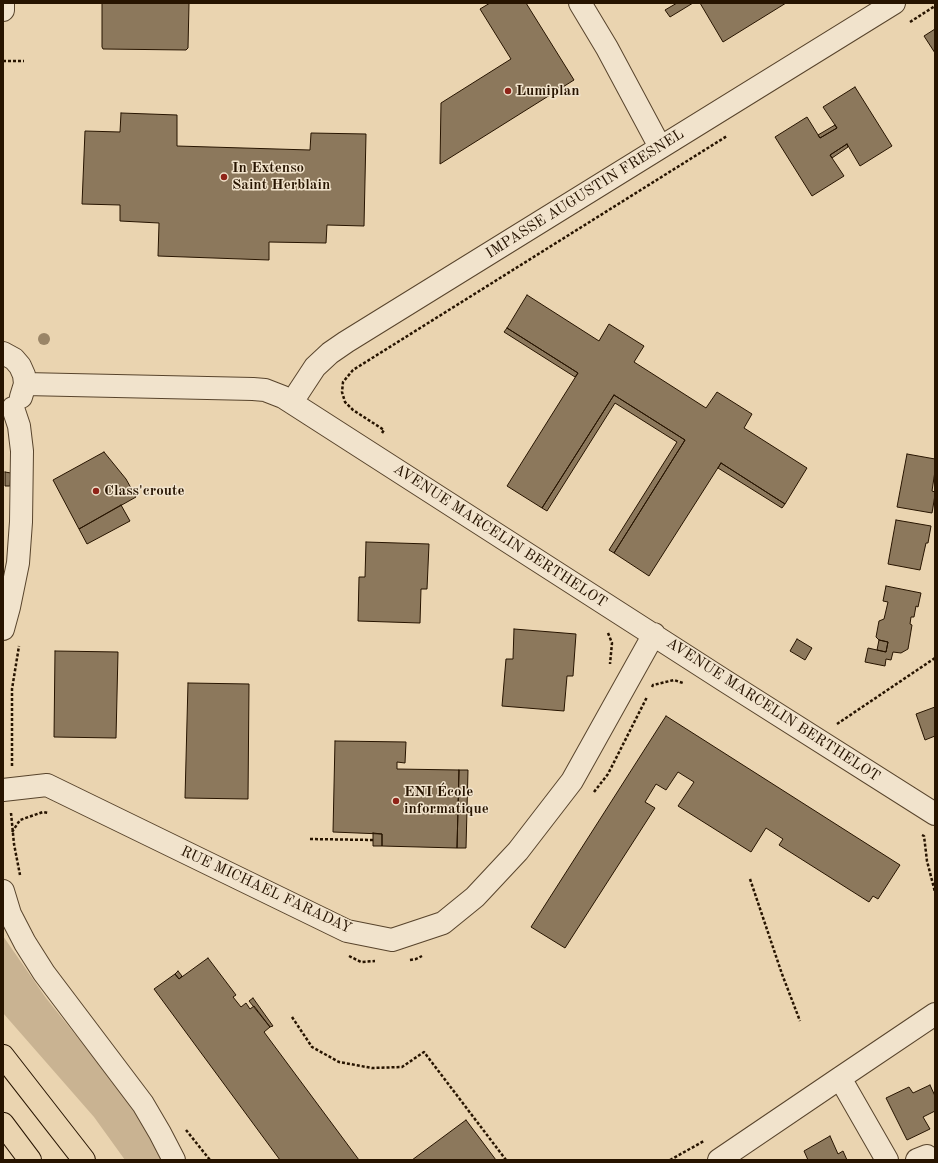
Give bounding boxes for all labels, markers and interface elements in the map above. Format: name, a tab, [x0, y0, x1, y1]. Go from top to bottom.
place label: Lumiplan	[516, 82, 579, 100]
marker: Lumiplan	[503, 86, 513, 96]
street label: IMPASSE AUGUSTIN FRESNEL	[483, 125, 687, 263]
place label: In Extenso Saint Herblain	[232, 159, 330, 194]
marker: In Extenso Saint Herblain	[219, 172, 229, 182]
street label: AVENUE MARCELIN BERTHELOT	[390, 460, 610, 612]
place label: Class'croute	[104, 482, 185, 500]
marker: Class'croute	[91, 486, 101, 496]
street label: AVENUE MARCELIN BERTHELOT	[663, 634, 883, 786]
place label: ENI École informatique	[404, 783, 489, 818]
marker: ENI École informatique	[391, 796, 401, 806]
street label: RUE MICHAEL FARADAY	[178, 842, 354, 938]

